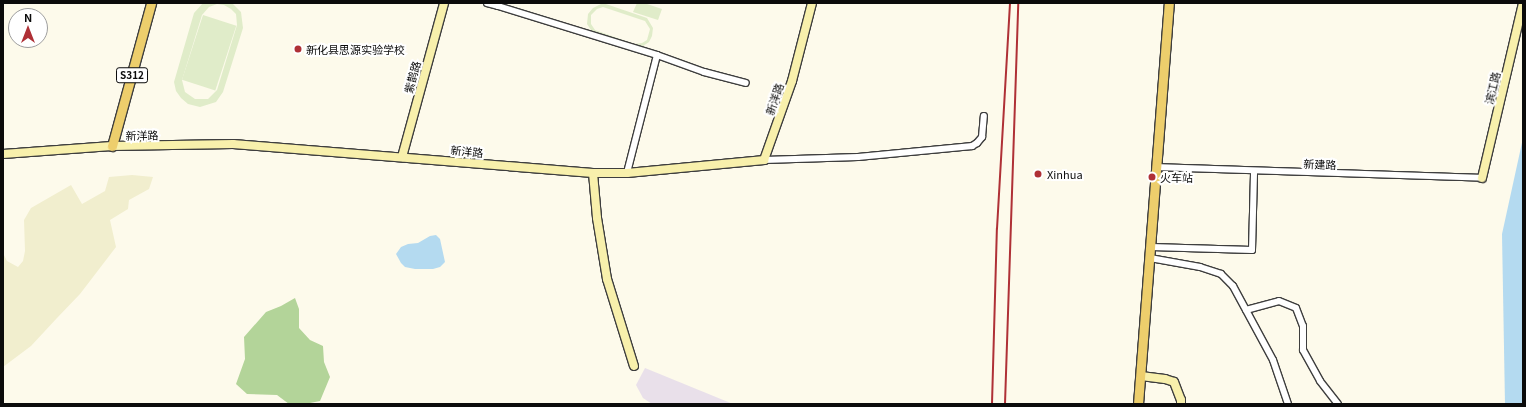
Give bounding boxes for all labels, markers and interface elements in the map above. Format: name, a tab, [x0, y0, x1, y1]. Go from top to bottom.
north arrow	[8, 8, 48, 48]
text: N	[24, 9, 32, 25]
place label: 新化县思源实验学校	[306, 42, 405, 56]
marker: 新化县思源实验学校	[293, 44, 303, 54]
street label: 紫鹊路	[401, 59, 423, 95]
road number: S312	[116, 67, 148, 83]
street label: 滨江路	[1482, 70, 1502, 106]
street label: 新洋路	[762, 81, 786, 117]
street label: 新洋路	[125, 128, 159, 142]
street label: 新洋路	[450, 143, 484, 159]
street label: 新建路	[1303, 157, 1337, 171]
place label: Xinhua	[1047, 167, 1083, 181]
marker: Xinhua	[1032, 168, 1044, 180]
place label: 火车站	[1160, 170, 1193, 184]
marker: 火车站	[1147, 172, 1157, 182]

